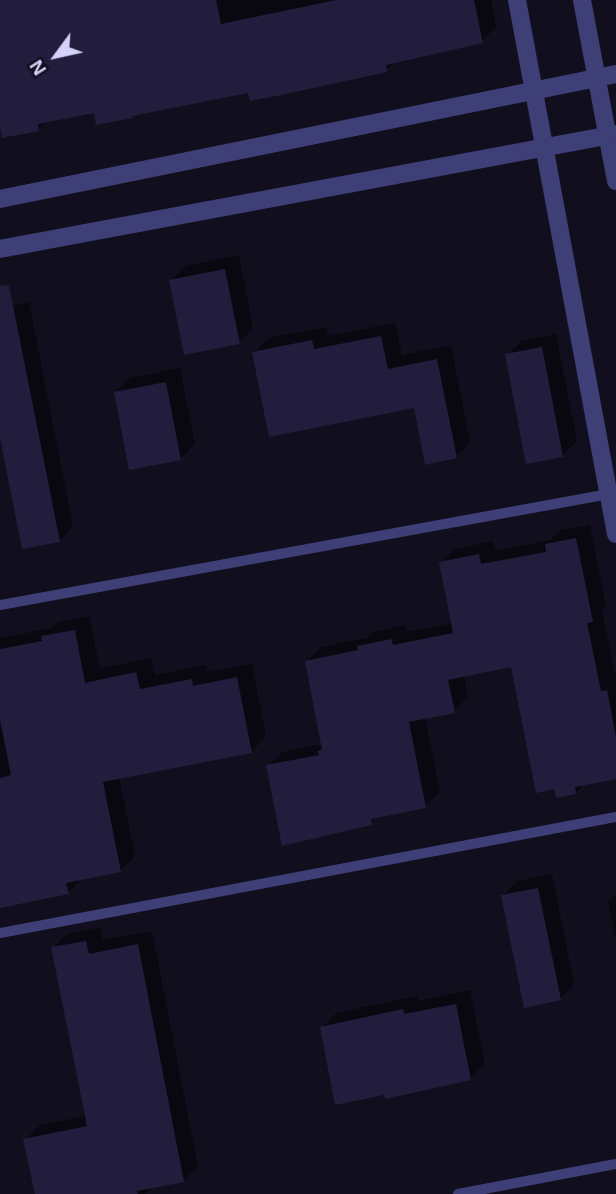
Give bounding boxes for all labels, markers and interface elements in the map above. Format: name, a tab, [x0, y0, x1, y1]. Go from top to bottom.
north arrow	[21, 21, 91, 91]
text: N	[25, 56, 51, 79]

